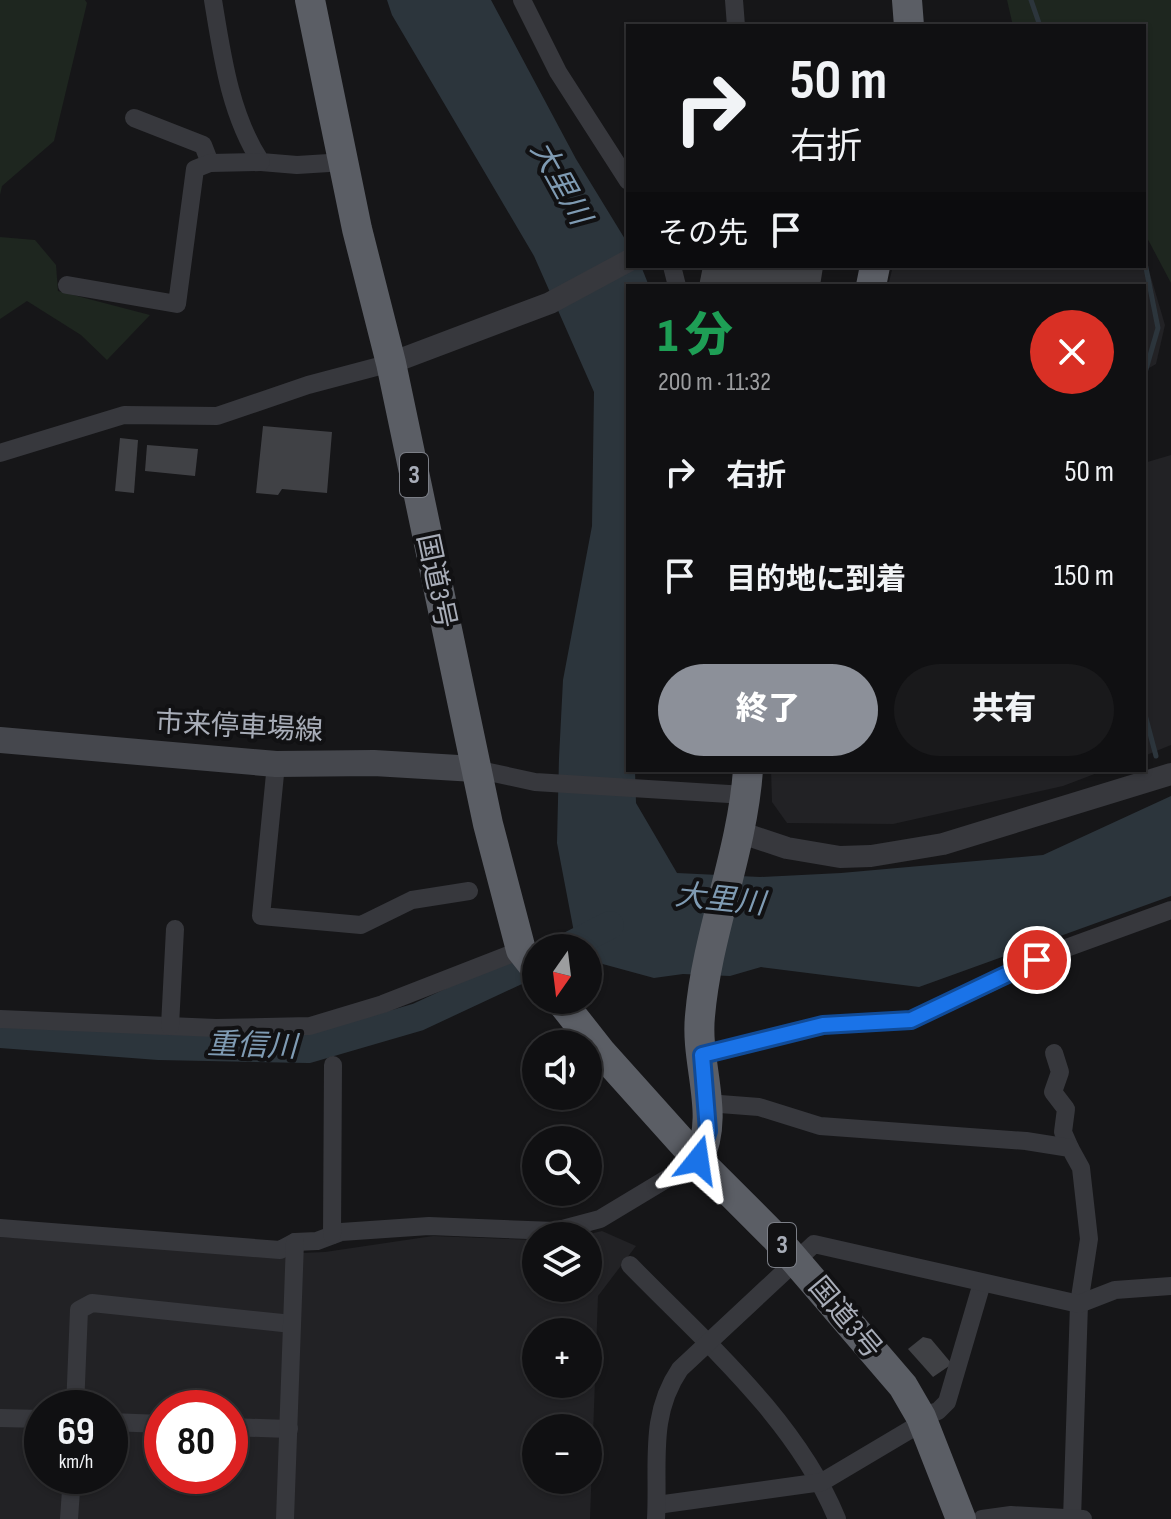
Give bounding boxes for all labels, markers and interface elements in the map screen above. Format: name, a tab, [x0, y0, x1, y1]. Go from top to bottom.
text: 50 m	[790, 48, 887, 115]
icon: right	[658, 56, 762, 160]
text: 右折	[790, 126, 862, 169]
water label: 大里川	[522, 135, 599, 234]
icon: arrive	[764, 208, 808, 252]
text: その先	[658, 216, 748, 252]
text: 1 分	[658, 308, 733, 365]
button: close	[1030, 310, 1114, 394]
text: 200 m · 11:32	[658, 367, 771, 398]
icon: right	[658, 450, 702, 494]
road number: 3	[400, 453, 428, 497]
text: 50 m	[1065, 454, 1114, 490]
text: 右折	[726, 458, 786, 494]
street label: 国道3号	[410, 531, 462, 631]
icon: arrive	[658, 554, 702, 598]
text: 150 m	[1054, 558, 1114, 594]
text: 目的地に到着	[726, 562, 906, 598]
button: 終了	[658, 664, 878, 756]
button: 共有	[894, 664, 1114, 756]
street label: 市来停車場線	[154, 706, 324, 748]
water label: 大里川	[673, 877, 770, 923]
pin	[1003, 926, 1071, 994]
north arrow	[522, 934, 602, 1014]
map controls	[522, 934, 602, 1494]
icon: arrive	[1015, 938, 1059, 982]
water label: 重信川	[206, 1026, 301, 1066]
button: sound	[522, 1030, 602, 1110]
position arrow	[656, 1118, 740, 1202]
button: search	[522, 1126, 602, 1206]
button: layers	[522, 1222, 602, 1302]
road number: 3	[768, 1223, 796, 1267]
street label: 国道3号	[802, 1271, 888, 1365]
button: +	[522, 1318, 602, 1398]
speed limit sign: 80	[144, 1390, 248, 1494]
text: 69	[57, 1408, 95, 1456]
button: −	[522, 1414, 602, 1494]
text: km/h	[59, 1450, 93, 1474]

